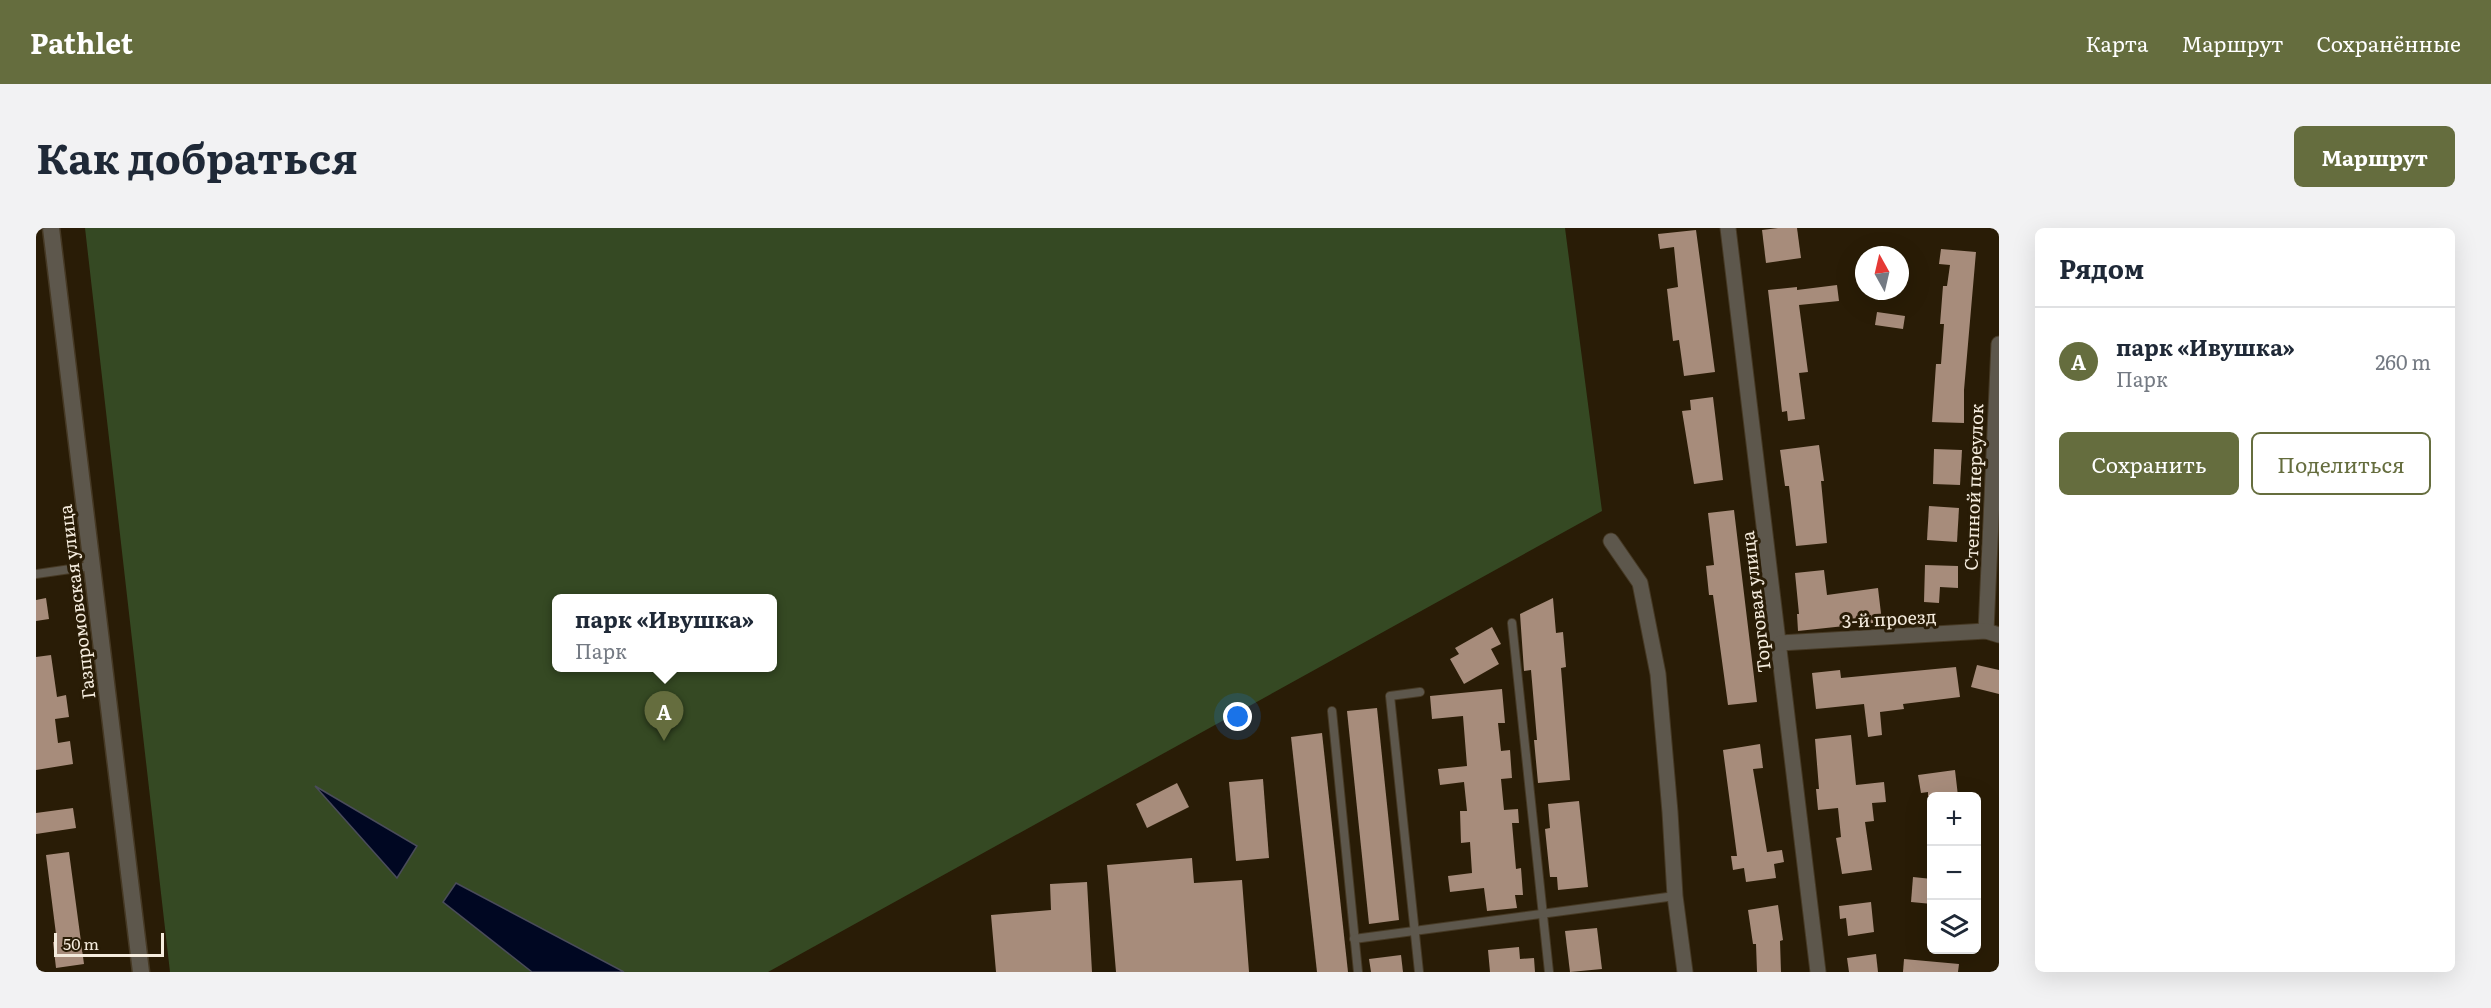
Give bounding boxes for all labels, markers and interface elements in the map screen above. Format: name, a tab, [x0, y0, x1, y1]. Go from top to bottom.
text: Pathlet	[30, 21, 133, 63]
text: Карта	[2085, 27, 2148, 58]
text: Маршрут	[2181, 27, 2283, 58]
text: Сохранённые	[2316, 27, 2461, 58]
text: Как добраться	[36, 125, 358, 187]
button: Маршрут	[2294, 126, 2455, 187]
north arrow	[1855, 246, 1909, 300]
text: Рядом	[2059, 248, 2144, 287]
text: парк «Ивушка»	[2116, 330, 2295, 363]
text: A	[2071, 346, 2086, 376]
text: 260 m	[2375, 346, 2431, 376]
text: Парк	[2116, 363, 2168, 393]
street label: Степной переулок	[1957, 403, 1989, 571]
button: Сохранить	[2059, 432, 2239, 495]
button: Поделиться	[2251, 432, 2431, 495]
street label: Газпромовская улица	[51, 503, 101, 701]
street label: Торговая улица	[1733, 529, 1777, 674]
popup	[552, 594, 777, 672]
text: парк «Ивушка»	[575, 602, 754, 635]
street label: 3-й проезд	[1841, 602, 1937, 634]
text: Парк	[575, 635, 627, 665]
pin: A	[644, 692, 684, 741]
your location	[1223, 702, 1252, 731]
map controls	[1927, 792, 1981, 954]
button: +	[1927, 792, 1981, 846]
button: −	[1927, 846, 1981, 900]
button: layers	[1927, 900, 1981, 954]
scale bar	[54, 930, 164, 958]
text: 50 m	[63, 931, 99, 955]

